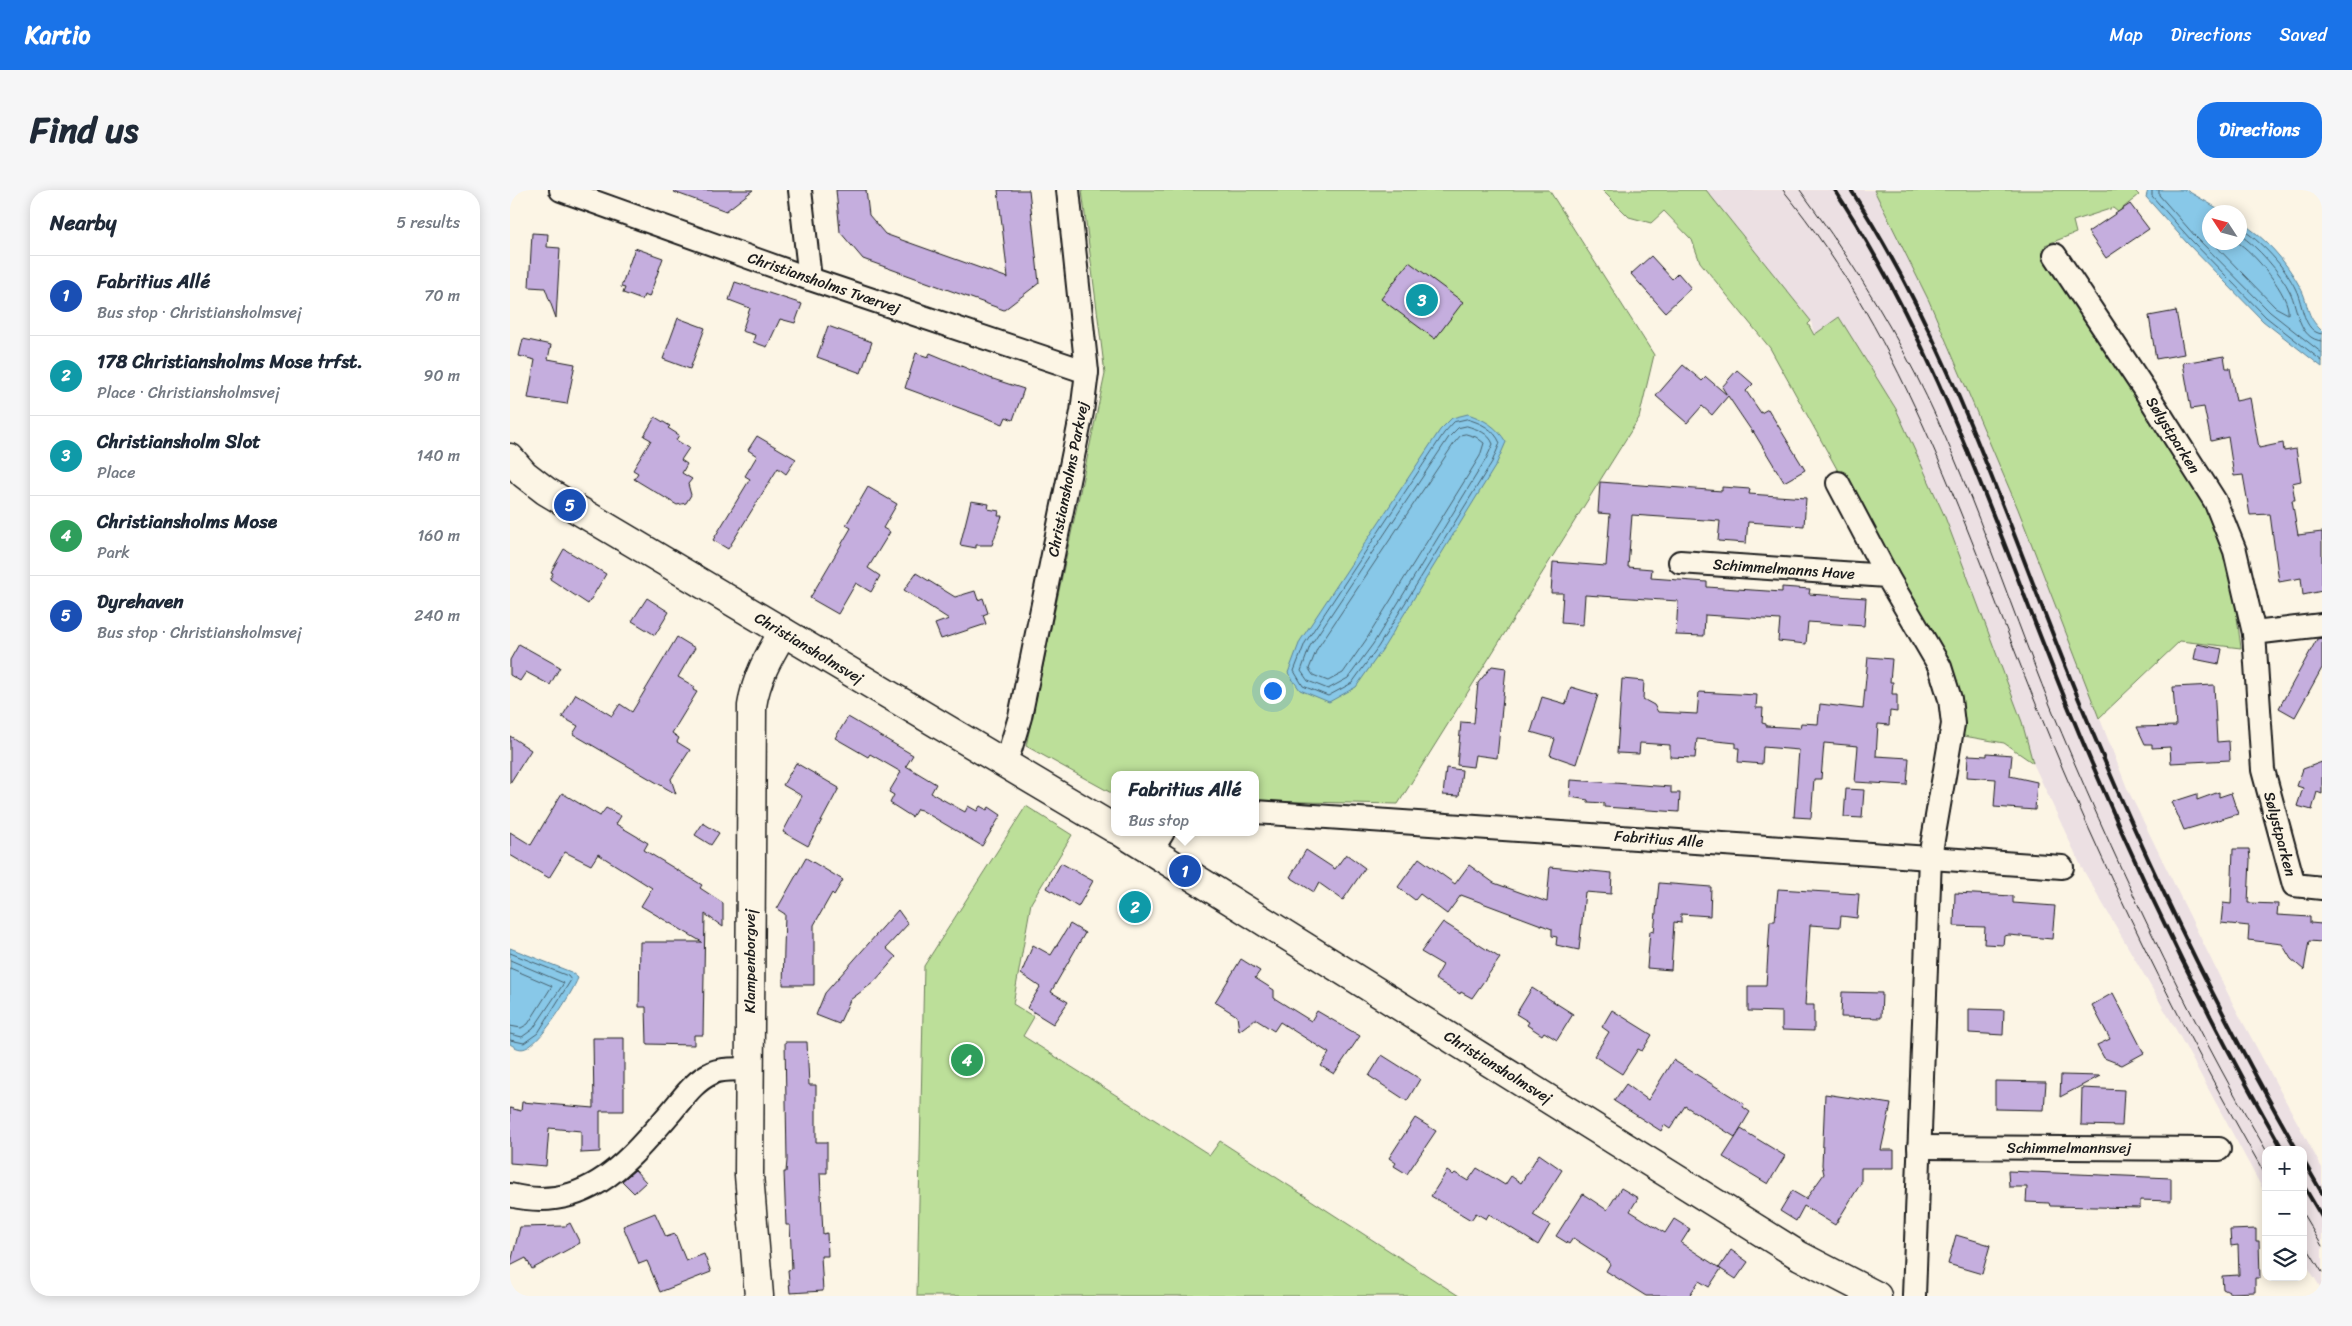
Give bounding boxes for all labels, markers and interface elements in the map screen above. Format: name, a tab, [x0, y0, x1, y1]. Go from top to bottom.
text: Kartio	[25, 14, 90, 56]
text: Map	[2110, 19, 2143, 51]
text: Directions	[2171, 19, 2252, 51]
text: Saved	[2280, 19, 2327, 51]
text: Find us	[30, 99, 138, 161]
button: Directions	[2197, 102, 2322, 158]
text: Nearby	[50, 204, 116, 242]
north arrow	[2202, 205, 2247, 250]
text: 5 results	[396, 208, 460, 237]
street label: Christiansholms Tværvej	[744, 245, 904, 321]
text: Fabritius Allé	[97, 265, 210, 298]
text: 1	[63, 281, 69, 310]
text: 70 m	[424, 281, 460, 310]
pin: 3	[1406, 281, 1438, 319]
text: Bus stop · Christiansholmsvej	[97, 298, 302, 327]
text: 178 Christiansholms Mose trfst.	[97, 345, 363, 378]
text: 2	[61, 361, 71, 390]
text: 90 m	[424, 361, 460, 390]
text: Place · Christiansholmsvej	[97, 378, 280, 407]
street label: Sølystparken	[2139, 391, 2207, 479]
street label: Christiansholms Parkvej	[1040, 399, 1096, 559]
text: Christiansholm Slot	[97, 425, 261, 458]
text: 3	[62, 441, 70, 470]
text: 140 m	[417, 441, 460, 470]
text: Place	[97, 458, 136, 487]
pin: 5	[554, 486, 586, 524]
text: Christiansholms Mose	[97, 505, 277, 538]
text: 4	[61, 521, 71, 550]
text: 160 m	[417, 521, 460, 550]
text: Park	[97, 538, 130, 567]
street label: Schimmelmanns Have	[1712, 551, 1856, 587]
text: Dyrehaven	[97, 585, 184, 618]
text: 5	[61, 601, 71, 630]
text: 240 m	[414, 601, 460, 630]
street label: Christiansholmsvej	[749, 605, 869, 691]
text: Bus stop · Christiansholmsvej	[97, 618, 302, 647]
your location	[1260, 678, 1286, 704]
popup	[1111, 771, 1259, 836]
text: Fabritius Allé	[1128, 773, 1242, 806]
street label: Sølystparken	[2256, 789, 2304, 879]
text: Bus stop	[1128, 806, 1189, 835]
street label: Fabritius Alle	[1614, 823, 1705, 855]
pin: 1	[1169, 852, 1201, 890]
pin: 2	[1119, 888, 1151, 926]
street label: Klampenborgvej	[737, 908, 763, 1013]
street label: Christiansholmsvej	[1439, 1023, 1558, 1111]
pin: 4	[951, 1041, 983, 1079]
street label: Schimmelmannsvej	[2007, 1135, 2132, 1161]
map controls	[2262, 1146, 2307, 1281]
button: +	[2262, 1146, 2307, 1191]
button: −	[2262, 1191, 2307, 1236]
button: layers	[2262, 1236, 2307, 1281]

